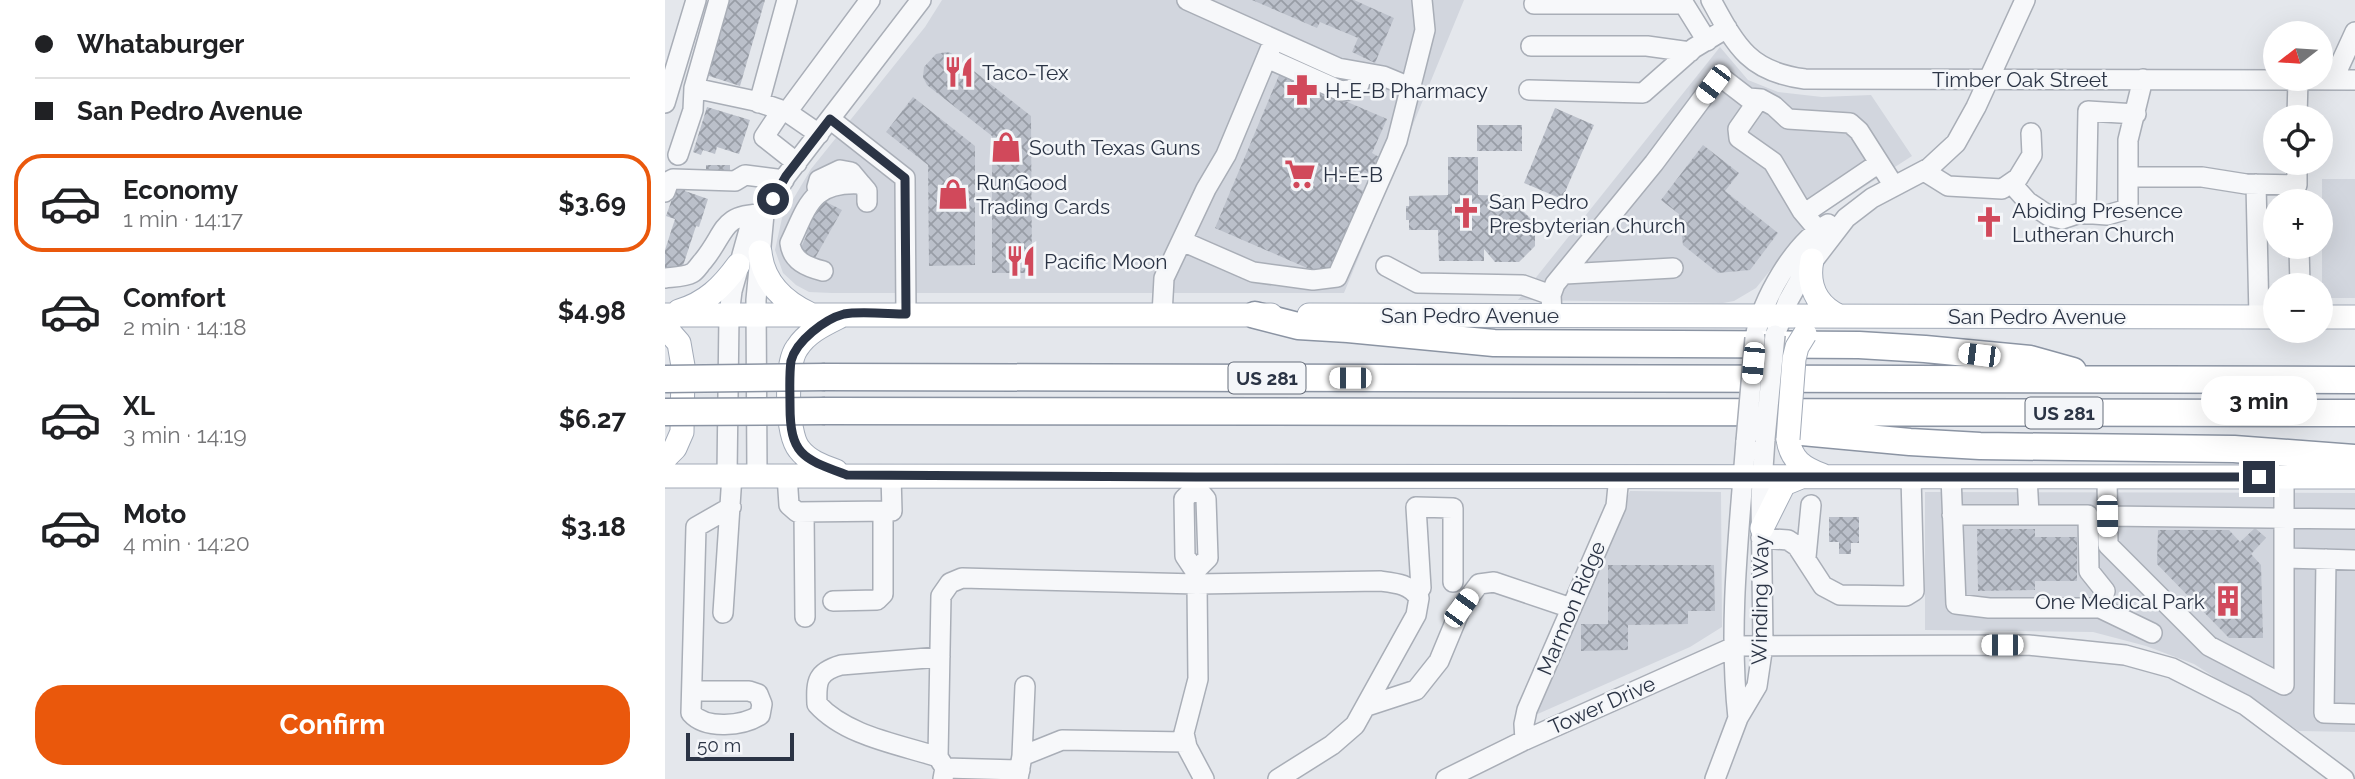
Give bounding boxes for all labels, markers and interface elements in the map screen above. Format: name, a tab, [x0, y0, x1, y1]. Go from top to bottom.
north arrow	[2263, 21, 2333, 91]
map controls	[2263, 21, 2333, 343]
text: Whataburger	[77, 29, 244, 59]
restaurant icon: Taco-Tex	[942, 55, 976, 89]
place label: Taco-Tex	[982, 60, 1069, 85]
car	[1692, 61, 1735, 107]
street label: Timber Oak Street	[1932, 67, 2108, 92]
pharmacy icon: H-E-B Pharmacy	[1285, 73, 1319, 107]
place label: H-E-B Pharmacy	[1325, 78, 1488, 103]
text: San Pedro Avenue	[77, 96, 302, 126]
button: locate	[2263, 105, 2333, 175]
shop icon: South Texas Guns	[989, 130, 1023, 164]
place label: South Texas Guns	[1029, 135, 1200, 160]
supermarket icon: H-E-B	[1283, 157, 1317, 191]
place label: H-E-B	[1323, 162, 1383, 187]
place label: RunGood Trading Cards	[976, 170, 1110, 219]
icon: car	[39, 172, 102, 235]
text: Economy	[123, 175, 238, 205]
shop icon: RunGood Trading Cards	[936, 177, 970, 211]
route start	[757, 183, 789, 215]
text: $3.69	[558, 188, 626, 218]
place label: San Pedro Presbyterian Church	[1489, 189, 1686, 238]
button: +	[2263, 189, 2333, 259]
church icon: San Pedro Presbyterian Church	[1449, 196, 1483, 230]
place label: Abiding Presence Lutheran Church	[2012, 198, 2183, 247]
text: 1 min · 14:17	[123, 205, 243, 232]
church icon: Abiding Presence Lutheran Church	[1972, 205, 2006, 239]
restaurant icon: Pacific Moon	[1004, 244, 1038, 278]
place label: Pacific Moon	[1044, 249, 1167, 274]
button: −	[2263, 273, 2333, 343]
icon: car	[39, 280, 102, 343]
text: Comfort	[123, 283, 226, 313]
text: $4.98	[558, 296, 626, 326]
street label: San Pedro Avenue	[1381, 303, 1559, 328]
street label: San Pedro Avenue	[1948, 304, 2126, 329]
text: 2 min · 14:18	[123, 313, 247, 340]
car	[1741, 341, 1766, 385]
car	[1957, 342, 2002, 368]
road number: US 281	[1229, 362, 1305, 394]
car	[1330, 368, 1372, 389]
callout: 3 min	[2201, 376, 2317, 424]
text: 3 min	[2229, 387, 2289, 414]
icon: car	[39, 388, 102, 451]
text: XL	[123, 391, 155, 421]
road number: US 281	[2025, 398, 2103, 428]
text: $6.27	[559, 404, 626, 434]
text: 3 min · 14:19	[123, 421, 247, 448]
route end	[2243, 461, 2275, 493]
car	[2097, 495, 2118, 537]
icon: car	[39, 496, 102, 559]
text: Moto	[123, 499, 186, 529]
text: $3.18	[561, 512, 626, 542]
text: 4 min · 14:20	[123, 529, 250, 556]
street label: Winding Way	[1746, 535, 1774, 665]
street label: Marmon Ridge	[1532, 537, 1610, 679]
building icon: One Medical Park	[2211, 584, 2245, 618]
car	[1441, 585, 1482, 631]
place label: One Medical Park	[2035, 589, 2205, 614]
car	[1982, 635, 2024, 656]
street label: Tower Drive	[1545, 670, 1659, 740]
button: Confirm	[35, 685, 630, 765]
scale bar	[686, 730, 795, 762]
text: 50 m	[697, 734, 741, 756]

